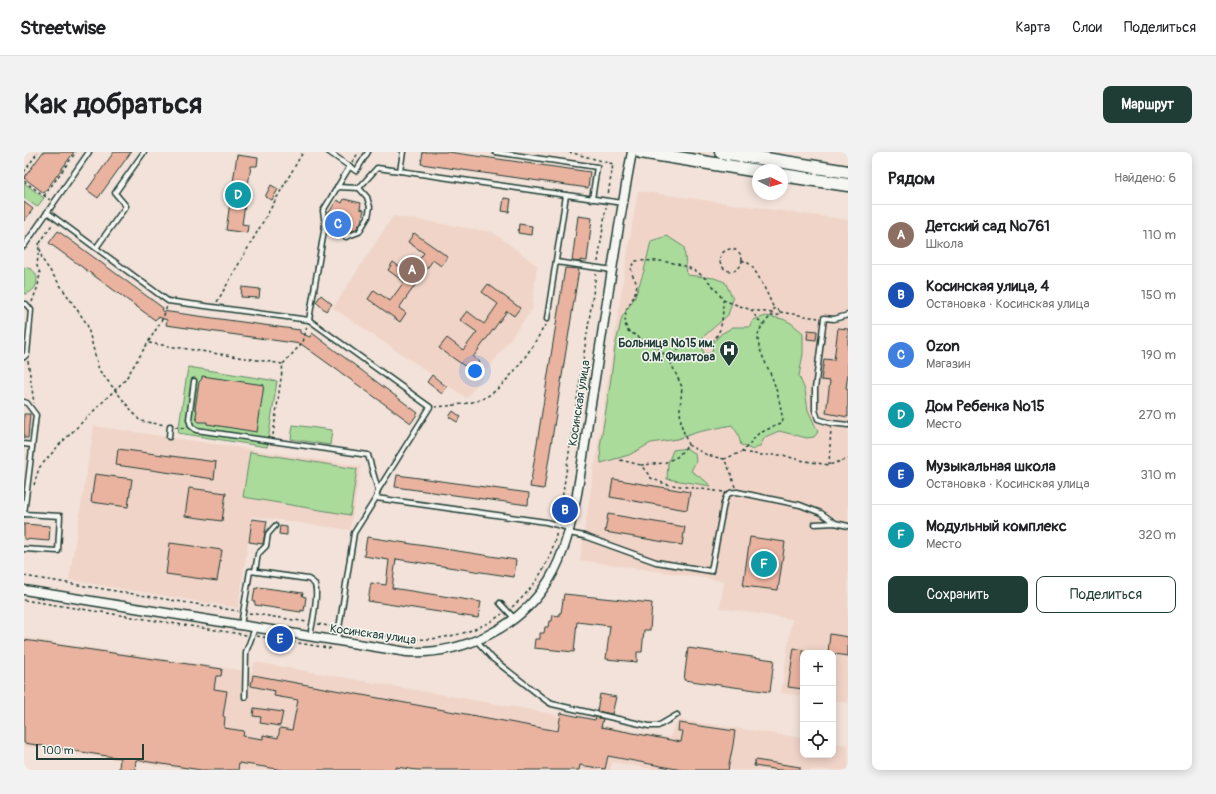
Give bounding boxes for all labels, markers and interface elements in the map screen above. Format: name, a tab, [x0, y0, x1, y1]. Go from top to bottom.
text: Streetwise	[20, 16, 106, 40]
text: Карта	[1016, 19, 1050, 36]
text: Слои	[1072, 19, 1102, 36]
text: Поделиться	[1124, 19, 1196, 36]
button: Маршрут	[1103, 86, 1192, 123]
text: Как добраться	[24, 87, 202, 122]
north arrow	[752, 164, 788, 200]
text: Рядом	[888, 168, 935, 189]
text: Найдено: 6	[1114, 170, 1176, 186]
pin: D	[225, 180, 251, 210]
pin: C	[325, 209, 351, 239]
text: Детский сад №761	[926, 217, 1050, 236]
text: A	[897, 227, 905, 243]
text: 110 m	[1143, 227, 1176, 243]
text: Школа	[926, 236, 963, 252]
pin: A	[399, 255, 425, 285]
text: Косинская улица, 4	[926, 277, 1049, 296]
text: B	[897, 287, 905, 303]
text: 150 m	[1141, 287, 1176, 303]
text: Остановка · Косинская улица	[926, 296, 1090, 312]
place label: Больница №15 им. О.М. Филатова	[618, 336, 715, 365]
text: Ozon	[926, 337, 960, 356]
hospital icon: Больница №15 им. О.М. Филатова	[718, 339, 740, 367]
text: C	[897, 347, 905, 363]
text: 190 m	[1141, 347, 1176, 363]
text: Магазин	[926, 356, 970, 372]
street label: Косинская улица	[565, 359, 594, 447]
your location	[465, 361, 485, 381]
text: Дом Ребенка №15	[926, 397, 1045, 416]
text: D	[897, 407, 905, 423]
text: 270 m	[1139, 407, 1176, 423]
text: Место	[926, 416, 962, 432]
text: Музыкальная школа	[926, 457, 1056, 476]
text: E	[898, 467, 904, 483]
text: 310 m	[1140, 467, 1176, 483]
text: Остановка · Косинская улица	[926, 476, 1090, 492]
pin: B	[552, 495, 578, 525]
text: Модульный комплекс	[926, 517, 1067, 536]
text: F	[897, 527, 905, 543]
text: 320 m	[1138, 527, 1176, 543]
text: Место	[926, 536, 962, 552]
pin: F	[751, 549, 777, 579]
button: Сохранить	[888, 576, 1028, 613]
button: Поделиться	[1036, 576, 1176, 613]
street label: Косинская улица	[329, 621, 417, 648]
pin: E	[267, 624, 293, 654]
map controls	[800, 650, 836, 758]
button: +	[800, 650, 836, 686]
button: −	[800, 686, 836, 722]
button: locate	[800, 722, 836, 758]
scale bar	[36, 742, 144, 761]
text: 100 m	[42, 744, 73, 757]

